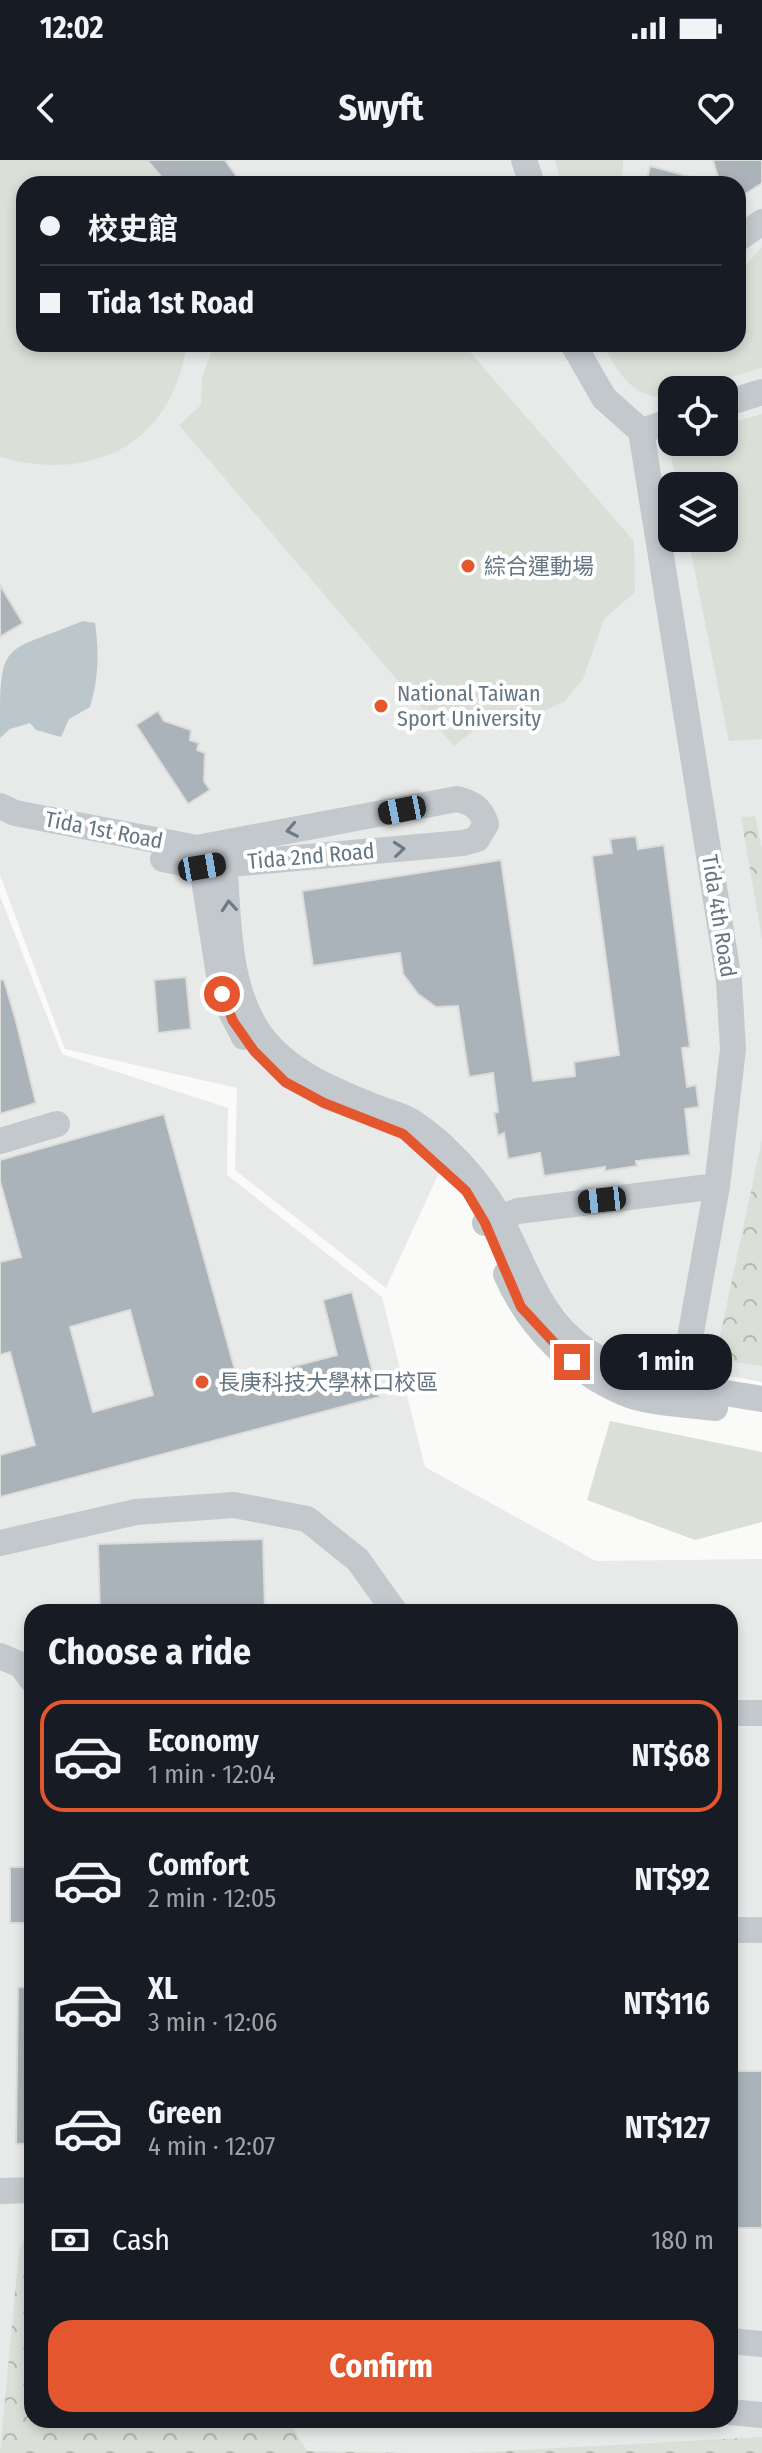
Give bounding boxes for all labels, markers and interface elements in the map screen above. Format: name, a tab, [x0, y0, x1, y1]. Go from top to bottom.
text: 12:02	[40, 10, 103, 46]
icon: back	[24, 86, 68, 130]
text: Swyft	[338, 86, 424, 130]
icon: heart	[694, 86, 738, 130]
text: 校史館	[88, 211, 178, 247]
text: Tida 1st Road	[88, 285, 254, 321]
map controls	[658, 376, 738, 552]
button: locate	[658, 376, 738, 456]
button: layers	[658, 472, 738, 552]
place label: 綜合運動場	[484, 553, 594, 580]
marker: 綜合運動場	[459, 557, 477, 575]
place label: National Taiwan Sport University	[397, 680, 541, 732]
marker: National Taiwan Sport University	[372, 697, 390, 715]
car	[376, 794, 428, 826]
street label: Tida 1st Road	[43, 805, 165, 855]
one-way arrow	[285, 821, 298, 838]
street label: Tida 2nd Road	[246, 837, 376, 875]
one-way arrow	[393, 841, 406, 858]
car	[176, 851, 228, 883]
street label: Tida 4th Road	[696, 853, 742, 979]
one-way arrow	[220, 899, 237, 912]
route start	[204, 976, 240, 1012]
car	[577, 1186, 627, 1214]
callout: 1 min	[600, 1334, 732, 1390]
route end	[554, 1344, 590, 1380]
text: 1 min	[638, 1346, 694, 1377]
place label: 長庚科技大學林口校區	[218, 1369, 438, 1396]
marker: 長庚科技大學林口校區	[193, 1373, 211, 1391]
text: Choose a ride	[48, 1630, 251, 1674]
icon: car	[52, 1720, 124, 1792]
text: Economy	[148, 1723, 259, 1759]
text: NT$68	[631, 1738, 710, 1774]
text: 1 min · 12:04	[148, 1759, 275, 1790]
icon: car	[52, 1844, 124, 1916]
text: Comfort	[148, 1847, 249, 1883]
text: NT$92	[634, 1862, 710, 1898]
text: 2 min · 12:05	[148, 1883, 276, 1914]
icon: car	[52, 1968, 124, 2040]
text: XL	[148, 1971, 178, 2007]
text: NT$116	[624, 1986, 710, 2022]
text: 3 min · 12:06	[148, 2007, 277, 2038]
icon: car	[52, 2092, 124, 2164]
text: Green	[148, 2095, 222, 2131]
text: NT$127	[625, 2110, 710, 2146]
text: 4 min · 12:07	[148, 2131, 275, 2162]
icon: cash	[48, 2218, 92, 2262]
text: Cash	[112, 2222, 170, 2258]
text: 180 m	[651, 2225, 714, 2256]
button: Confirm	[48, 2320, 714, 2412]

